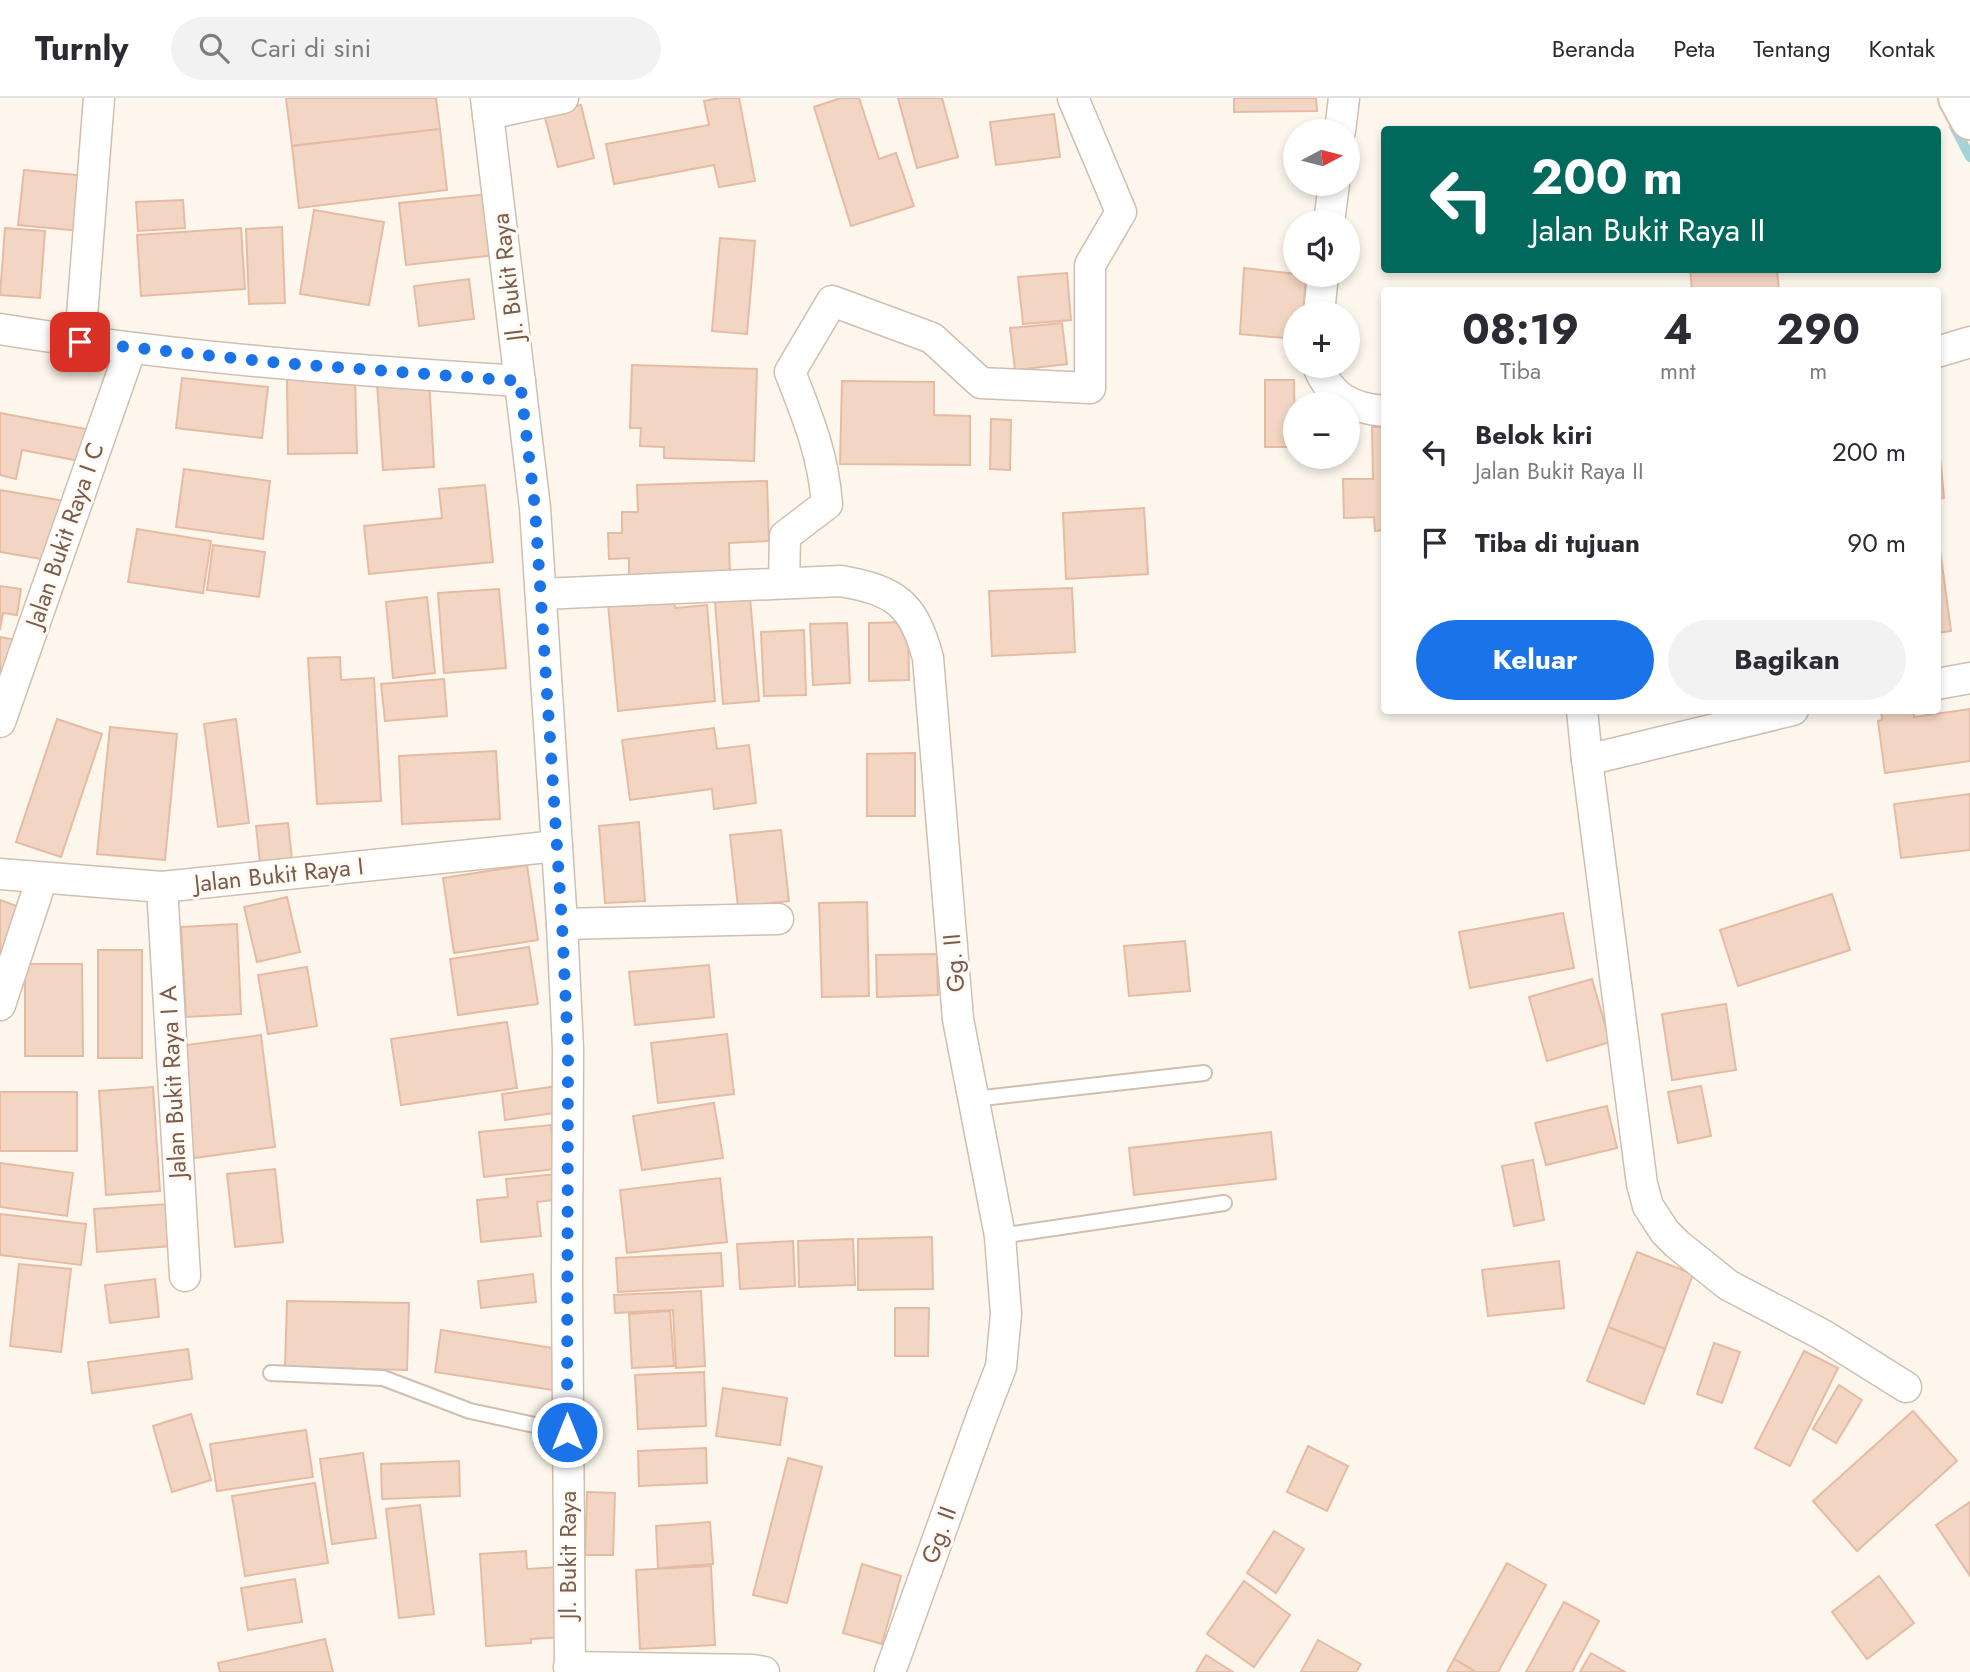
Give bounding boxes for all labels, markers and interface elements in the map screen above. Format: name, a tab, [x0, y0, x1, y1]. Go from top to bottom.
search box	[171, 17, 661, 80]
text: Turnly	[35, 25, 129, 72]
icon: search	[195, 29, 233, 67]
text: Cari di sini	[251, 29, 371, 67]
text: Beranda	[1552, 31, 1635, 66]
text: Peta	[1673, 31, 1715, 66]
text: Tentang	[1753, 31, 1831, 66]
text: Kontak	[1869, 31, 1935, 66]
north arrow	[1283, 119, 1360, 196]
map controls	[1283, 119, 1360, 469]
text: 200 m	[1531, 142, 1683, 212]
icon: left	[1416, 154, 1507, 245]
text: Jalan Bukit Raya II	[1531, 207, 1765, 253]
button: sound	[1283, 210, 1360, 287]
street label: Jl. Bukit Raya	[482, 211, 533, 346]
text: 08:19	[1462, 299, 1579, 360]
text: 4	[1663, 299, 1692, 360]
text: 290	[1777, 299, 1860, 360]
button: +	[1283, 301, 1360, 378]
pin	[50, 312, 110, 372]
icon: arrive	[61, 323, 99, 361]
text: Tiba	[1500, 354, 1541, 388]
text: mnt	[1660, 354, 1696, 388]
text: m	[1809, 354, 1827, 388]
button: −	[1283, 392, 1360, 469]
text: Belok kiri	[1475, 416, 1592, 454]
icon: left	[1416, 433, 1454, 471]
text: 200 m	[1832, 433, 1906, 471]
street label: Jalan Bukit Raya I C	[15, 438, 113, 635]
text: Jalan Bukit Raya II	[1475, 454, 1644, 488]
icon: arrive	[1416, 524, 1454, 562]
text: Tiba di tujuan	[1475, 524, 1640, 562]
text: 90 m	[1847, 524, 1906, 562]
button: Keluar	[1416, 620, 1654, 700]
button: Bagikan	[1668, 620, 1906, 700]
street label: Jalan Bukit Raya I	[190, 848, 365, 901]
street label: Gg. II	[934, 932, 973, 994]
street label: Jalan Bukit Raya I A	[150, 985, 195, 1182]
position arrow	[530, 1395, 604, 1469]
street label: Jl. Bukit Raya	[550, 1491, 585, 1622]
street label: Gg. II	[912, 1501, 965, 1568]

